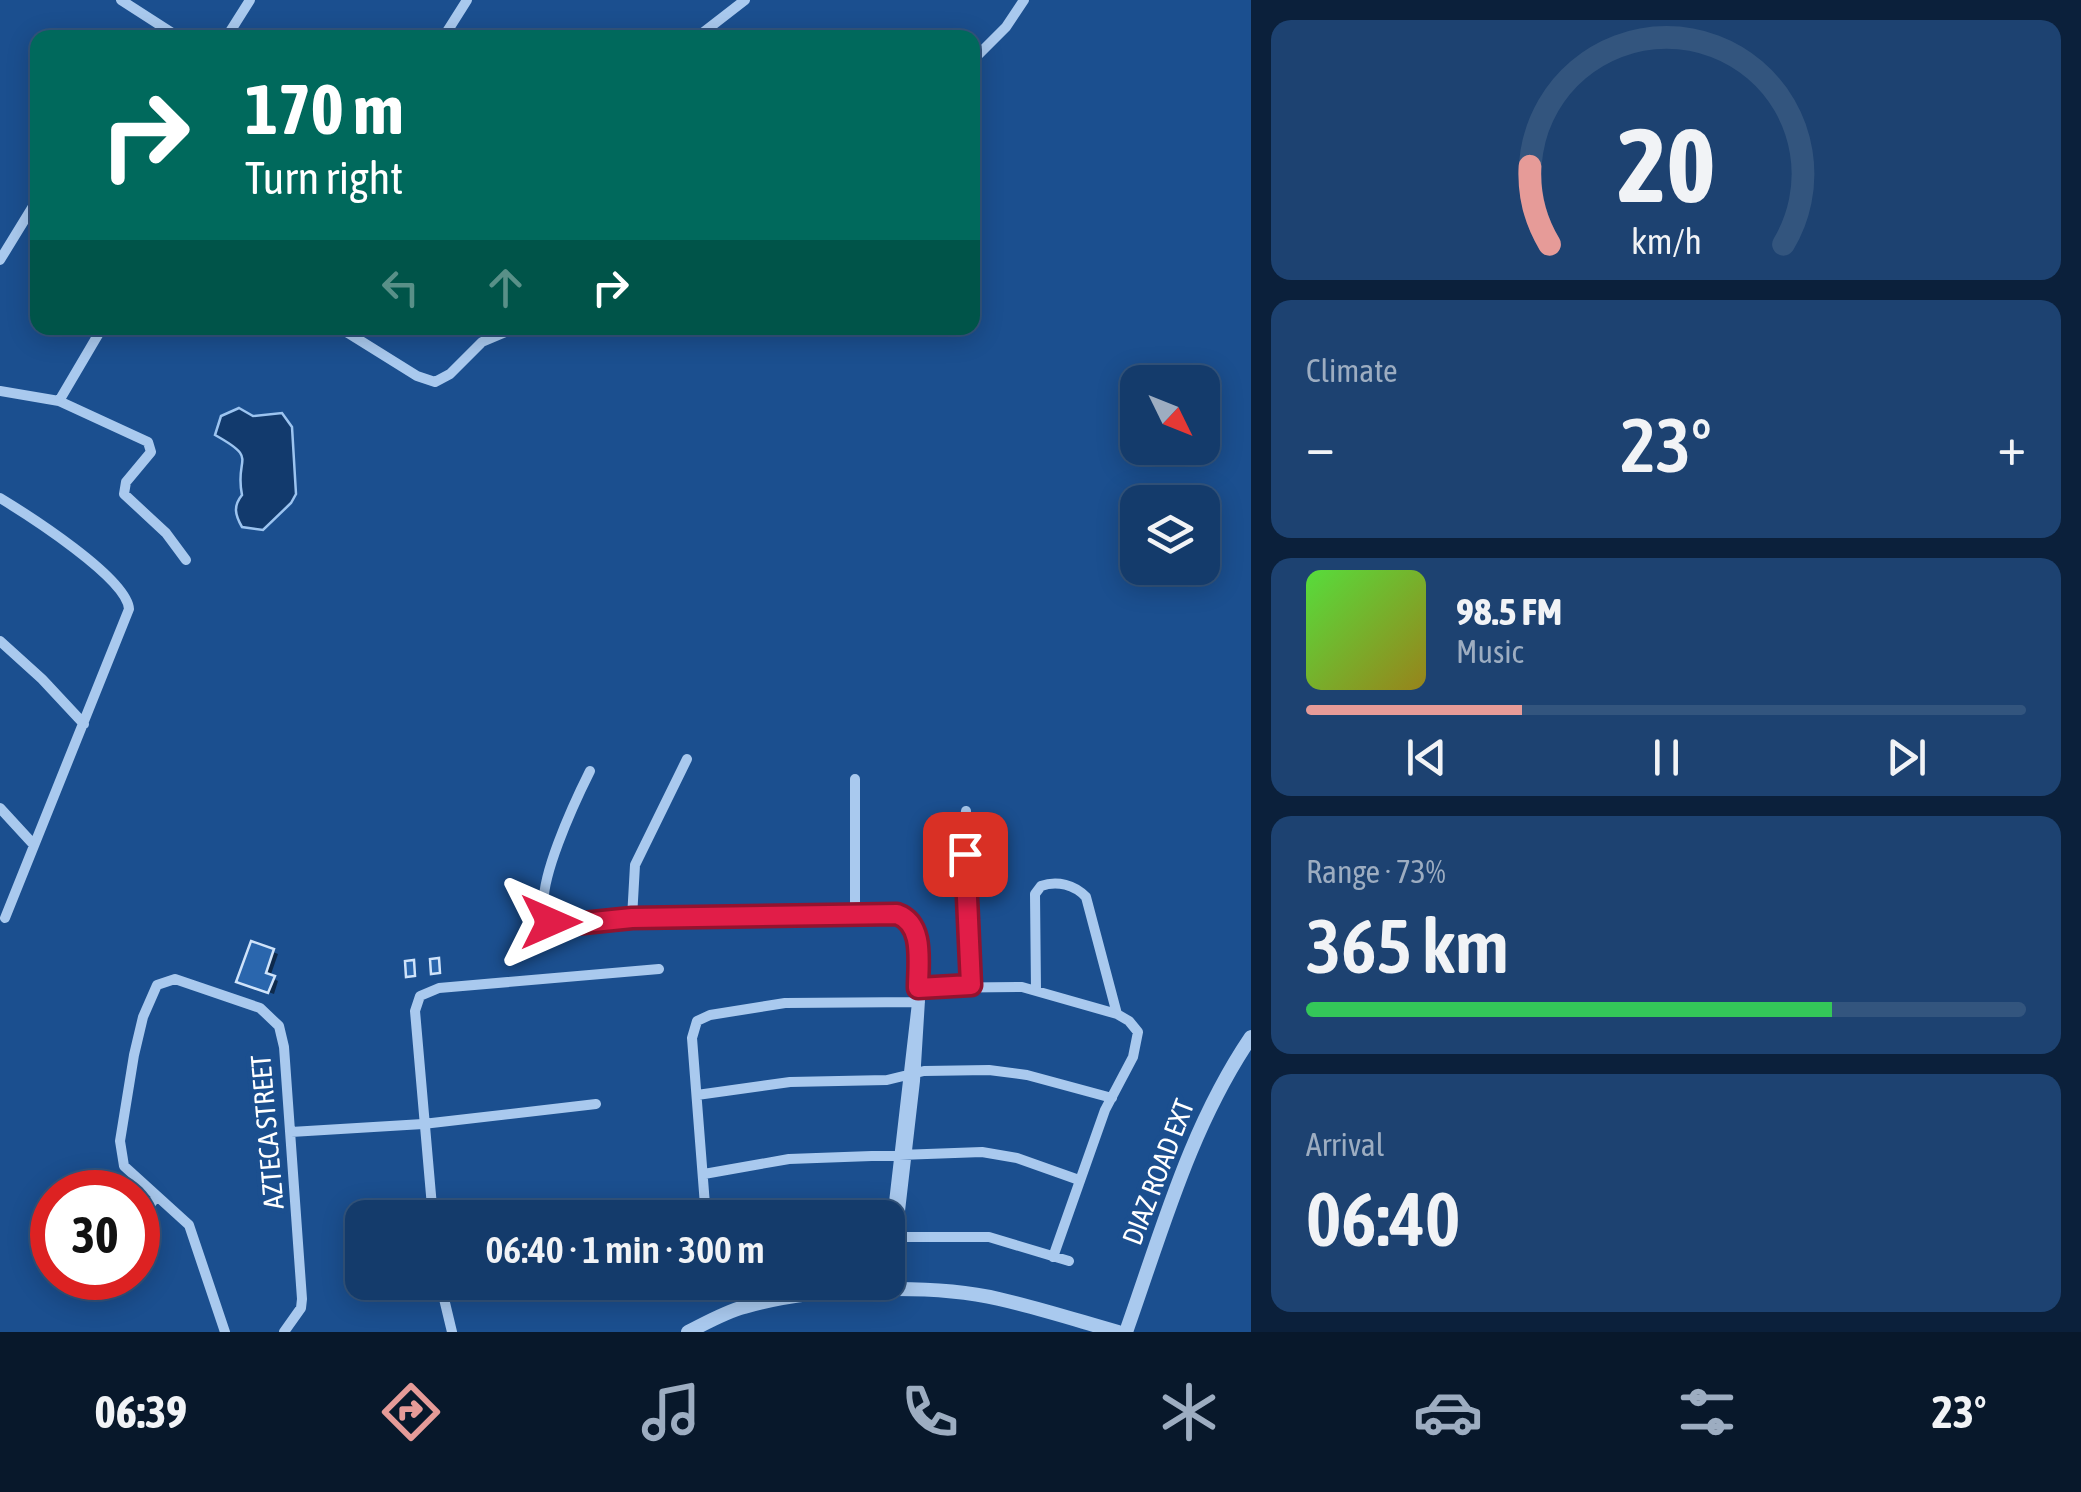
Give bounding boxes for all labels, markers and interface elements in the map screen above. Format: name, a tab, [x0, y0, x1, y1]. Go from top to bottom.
text: 170 m	[245, 69, 404, 149]
icon: right	[80, 70, 210, 200]
text: 20	[1617, 105, 1715, 224]
text: Turn right	[245, 152, 403, 204]
text: km/h	[1631, 221, 1701, 262]
icon: left	[373, 260, 428, 315]
icon: ahead	[478, 260, 533, 315]
icon: right	[583, 260, 638, 315]
text: Climate	[1306, 352, 1398, 389]
north arrow	[1120, 365, 1220, 465]
map controls	[1120, 365, 1220, 585]
text: 23°	[1620, 402, 1712, 488]
text: −	[1306, 414, 1335, 477]
text: +	[1997, 414, 2026, 477]
button: layers	[1120, 485, 1220, 585]
text: 98.5 FM	[1456, 590, 1562, 633]
text: Music	[1456, 633, 1523, 670]
icon: previous	[1399, 730, 1454, 785]
icon: pause	[1639, 730, 1694, 785]
icon: next	[1879, 730, 1934, 785]
pin	[923, 812, 1008, 897]
icon: arrive	[938, 827, 993, 882]
text: Range · 73%	[1306, 853, 1446, 890]
position arrow	[499, 870, 603, 974]
text: 365 km	[1306, 903, 1509, 989]
street label: AZTECA STREET	[244, 1053, 290, 1211]
street label: DIAZ ROAD EXT	[1116, 1095, 1200, 1249]
text: Arrival	[1306, 1126, 1384, 1163]
speed limit sign: 30	[30, 1170, 160, 1300]
text: 06:40	[1306, 1176, 1460, 1262]
text: 06:40 · 1 min · 300 m	[485, 1228, 765, 1271]
icon: directions	[376, 1377, 446, 1447]
icon: music	[636, 1377, 706, 1447]
icon: phone	[895, 1377, 965, 1447]
icon: climate	[1154, 1377, 1224, 1447]
icon: car	[1413, 1377, 1483, 1447]
icon: filters	[1672, 1377, 1742, 1447]
text: 06:39	[95, 1386, 187, 1438]
text: 23°	[1932, 1386, 1986, 1438]

